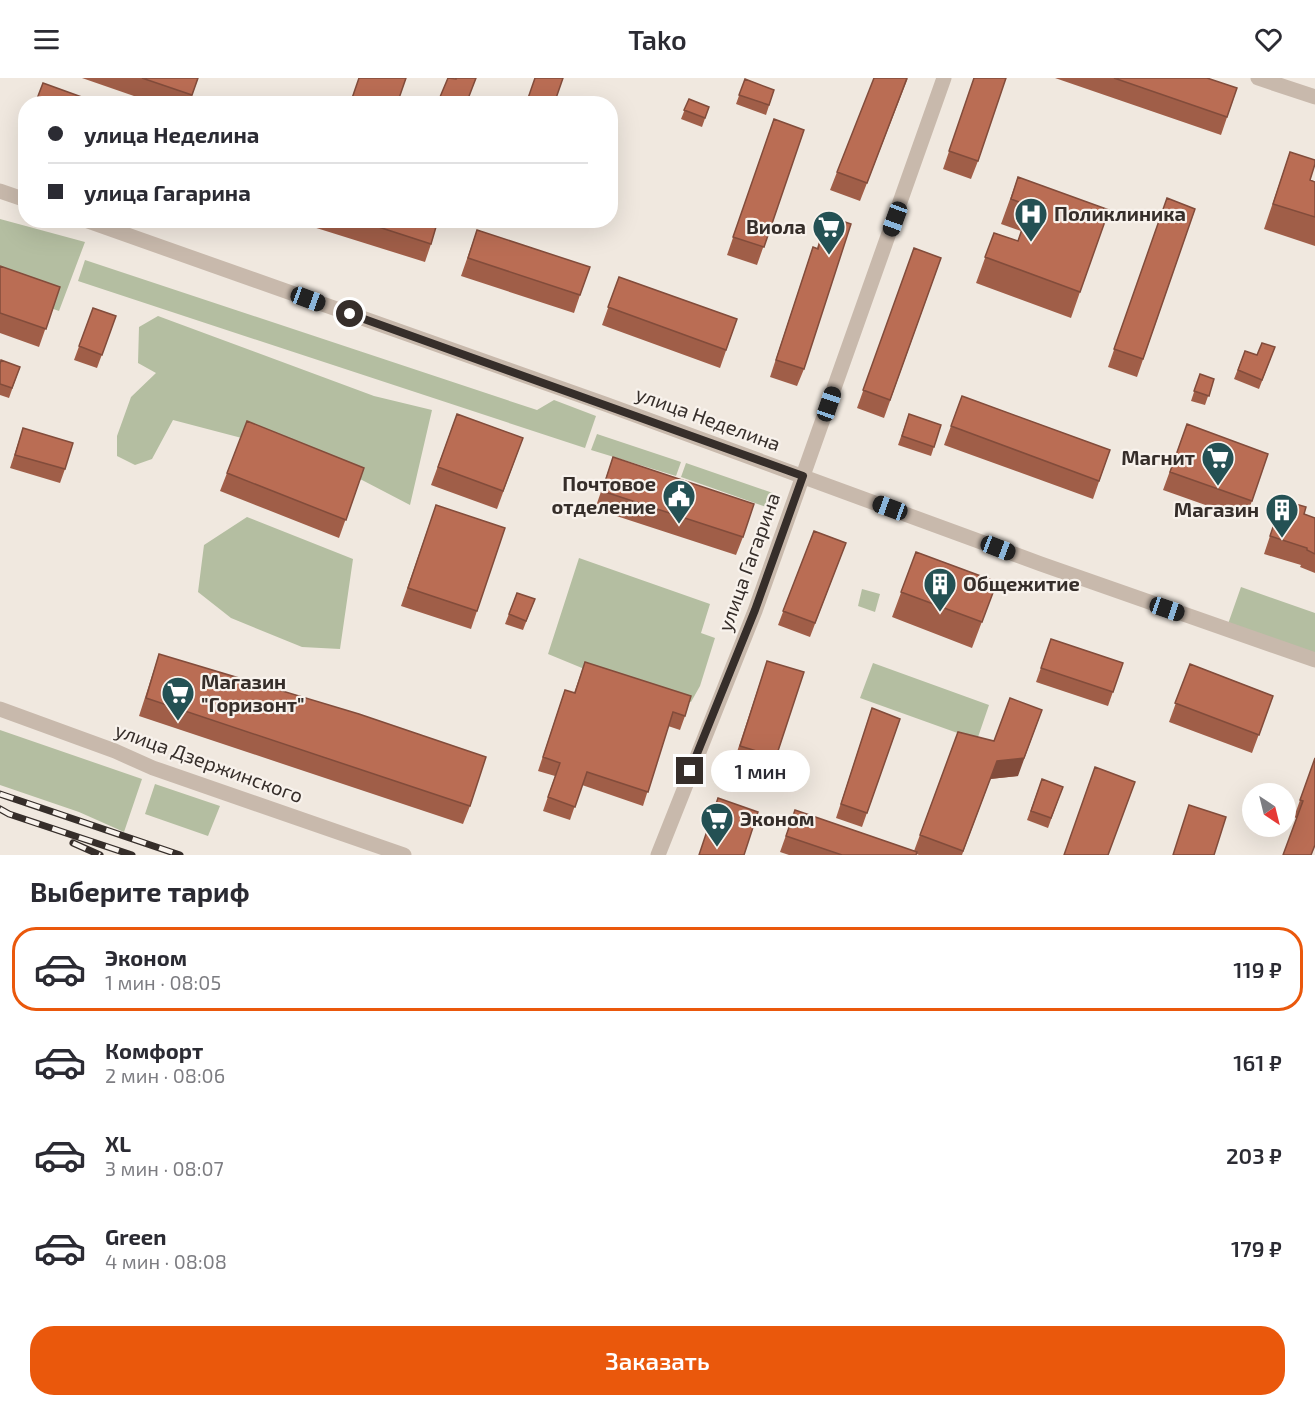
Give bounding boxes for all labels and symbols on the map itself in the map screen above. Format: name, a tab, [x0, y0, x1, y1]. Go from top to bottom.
hospital icon: Поликлиника	[1013, 196, 1049, 243]
car	[880, 199, 910, 239]
place label: Поликлиника	[1054, 201, 1186, 225]
supermarket icon: Виола	[811, 209, 847, 256]
place label: Виола	[746, 214, 806, 238]
car	[288, 284, 328, 314]
route start	[336, 300, 363, 327]
street label: улица Неделина	[632, 381, 784, 456]
car	[815, 384, 843, 424]
supermarket icon: Магнит	[1200, 440, 1236, 487]
place label: Магнит	[1121, 445, 1195, 469]
place label: Почтовое отделение	[551, 471, 656, 518]
public building icon: Почтовое отделение	[661, 478, 697, 525]
street label: улица Гагарина	[712, 489, 785, 635]
building icon: Магазин	[1264, 492, 1300, 539]
car	[870, 493, 910, 523]
place label: Магазин	[1174, 497, 1259, 521]
car	[978, 533, 1018, 563]
building icon: Общежитие	[922, 566, 958, 613]
place label: Общежитие	[963, 571, 1080, 595]
car	[1147, 595, 1187, 623]
place label: Магазин "Горизонт"	[201, 669, 304, 716]
supermarket icon: Магазин "Горизонт"	[160, 675, 196, 722]
street label: улица Дзержинского	[112, 717, 307, 808]
callout: 1 мин	[711, 750, 810, 792]
route end	[676, 757, 703, 784]
north arrow	[1242, 783, 1296, 837]
supermarket icon: Эконом	[699, 801, 735, 848]
place label: Эконом	[740, 806, 814, 830]

